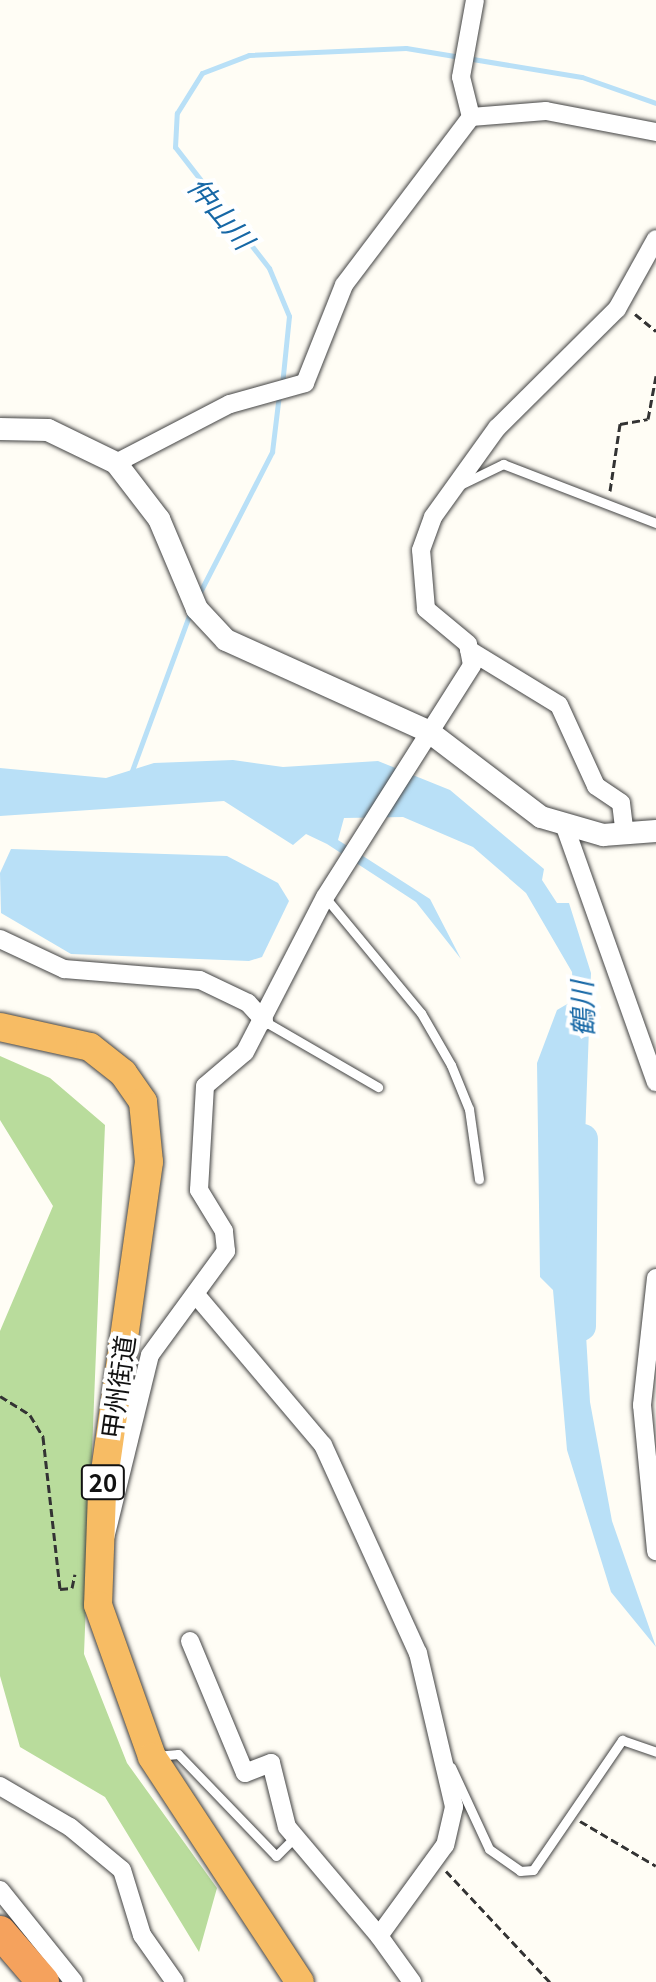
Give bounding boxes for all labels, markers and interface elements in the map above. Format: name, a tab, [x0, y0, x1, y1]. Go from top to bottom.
water label: 仲山川	[182, 169, 262, 255]
water label: 鶴川	[563, 980, 599, 1038]
street label: 甲州街道	[94, 1333, 140, 1441]
road number: 20	[79, 1462, 127, 1502]

